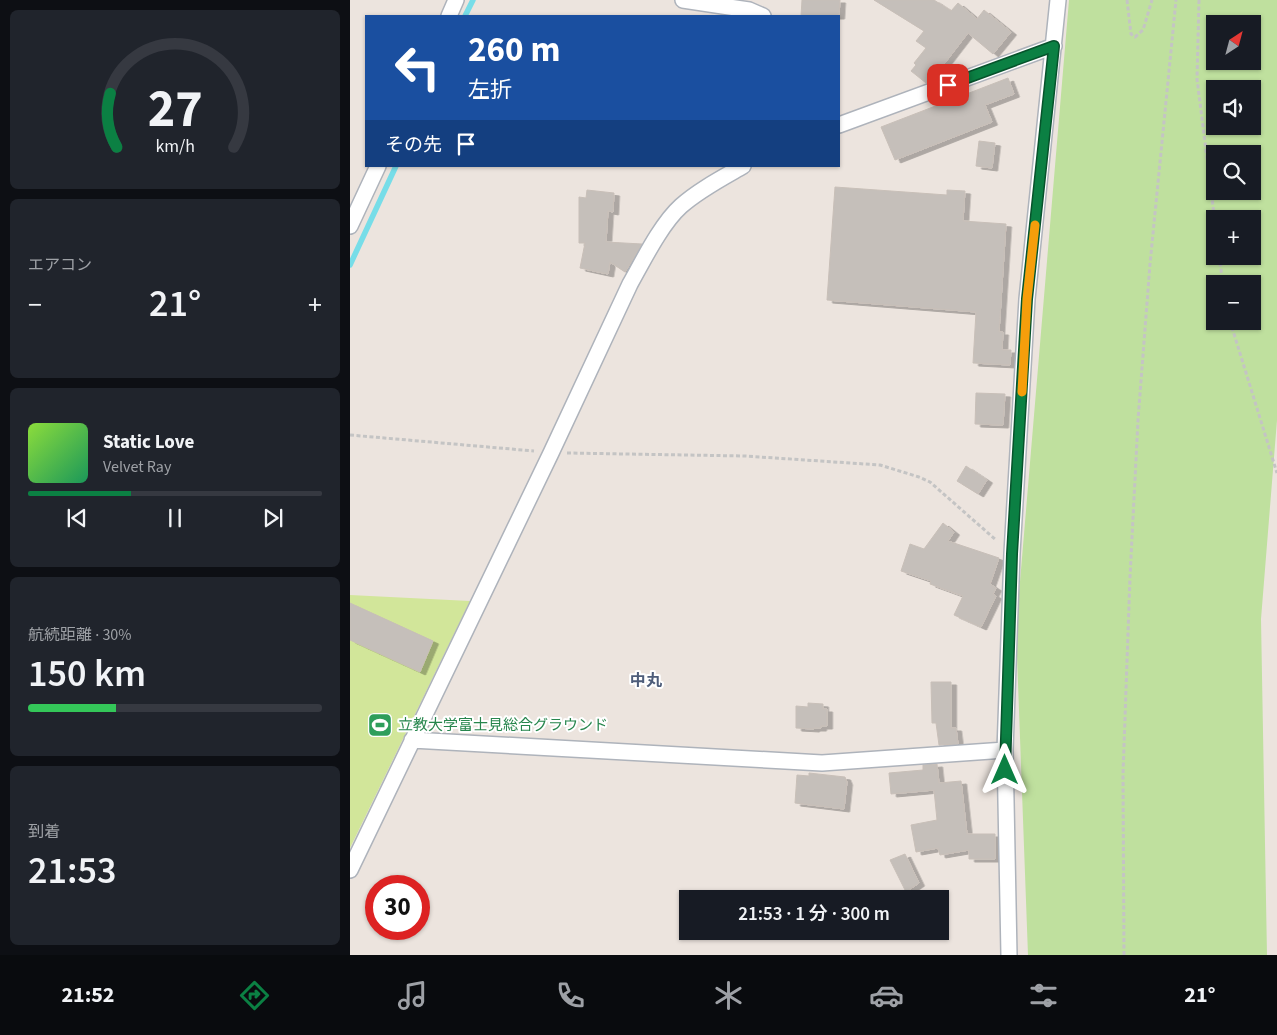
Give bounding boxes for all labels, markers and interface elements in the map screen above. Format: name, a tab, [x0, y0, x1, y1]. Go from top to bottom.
north arrow	[1206, 15, 1261, 70]
map controls	[1206, 15, 1261, 330]
text: 260 m	[468, 25, 560, 75]
icon: left	[385, 35, 450, 100]
pin	[927, 64, 969, 106]
icon: arrive	[934, 71, 962, 99]
text: 27	[148, 73, 202, 147]
text: 左折	[468, 74, 512, 106]
button: sound	[1206, 80, 1261, 135]
icon: arrive	[452, 130, 480, 158]
text: その先	[385, 132, 442, 159]
text: km/h	[155, 134, 195, 159]
button: search	[1206, 145, 1261, 200]
button: +	[1206, 210, 1261, 265]
text: エアコン	[28, 254, 92, 276]
button: −	[1206, 275, 1261, 330]
text: 21°	[149, 277, 201, 331]
text: −	[28, 285, 42, 325]
text: +	[308, 285, 322, 325]
text: Static Love	[103, 429, 194, 456]
text: Velvet Ray	[103, 456, 171, 478]
icon: previous	[63, 504, 91, 532]
icon: pause	[161, 504, 189, 532]
icon: next	[259, 504, 287, 532]
text: 航続距離 · 30%	[28, 624, 131, 646]
text: 150 km	[28, 647, 146, 701]
district label: 中丸	[630, 670, 662, 692]
sports icon: 立教大学富士見総合グラウンド	[367, 712, 393, 738]
place label: 立教大学富士見総合グラウンド	[398, 715, 608, 736]
position arrow	[978, 743, 1030, 795]
text: 到着	[28, 821, 60, 843]
text: 21:53	[28, 844, 116, 898]
speed limit sign: 30	[365, 875, 430, 940]
text: 21:53 · 1 分 · 300 m	[738, 901, 890, 928]
icon: directions	[237, 978, 272, 1013]
icon: music	[395, 978, 430, 1013]
icon: phone	[553, 978, 588, 1013]
icon: climate	[711, 978, 746, 1013]
icon: car	[869, 978, 904, 1013]
icon: filters	[1026, 978, 1061, 1013]
text: 21:52	[61, 979, 114, 1011]
text: 21°	[1184, 979, 1216, 1011]

